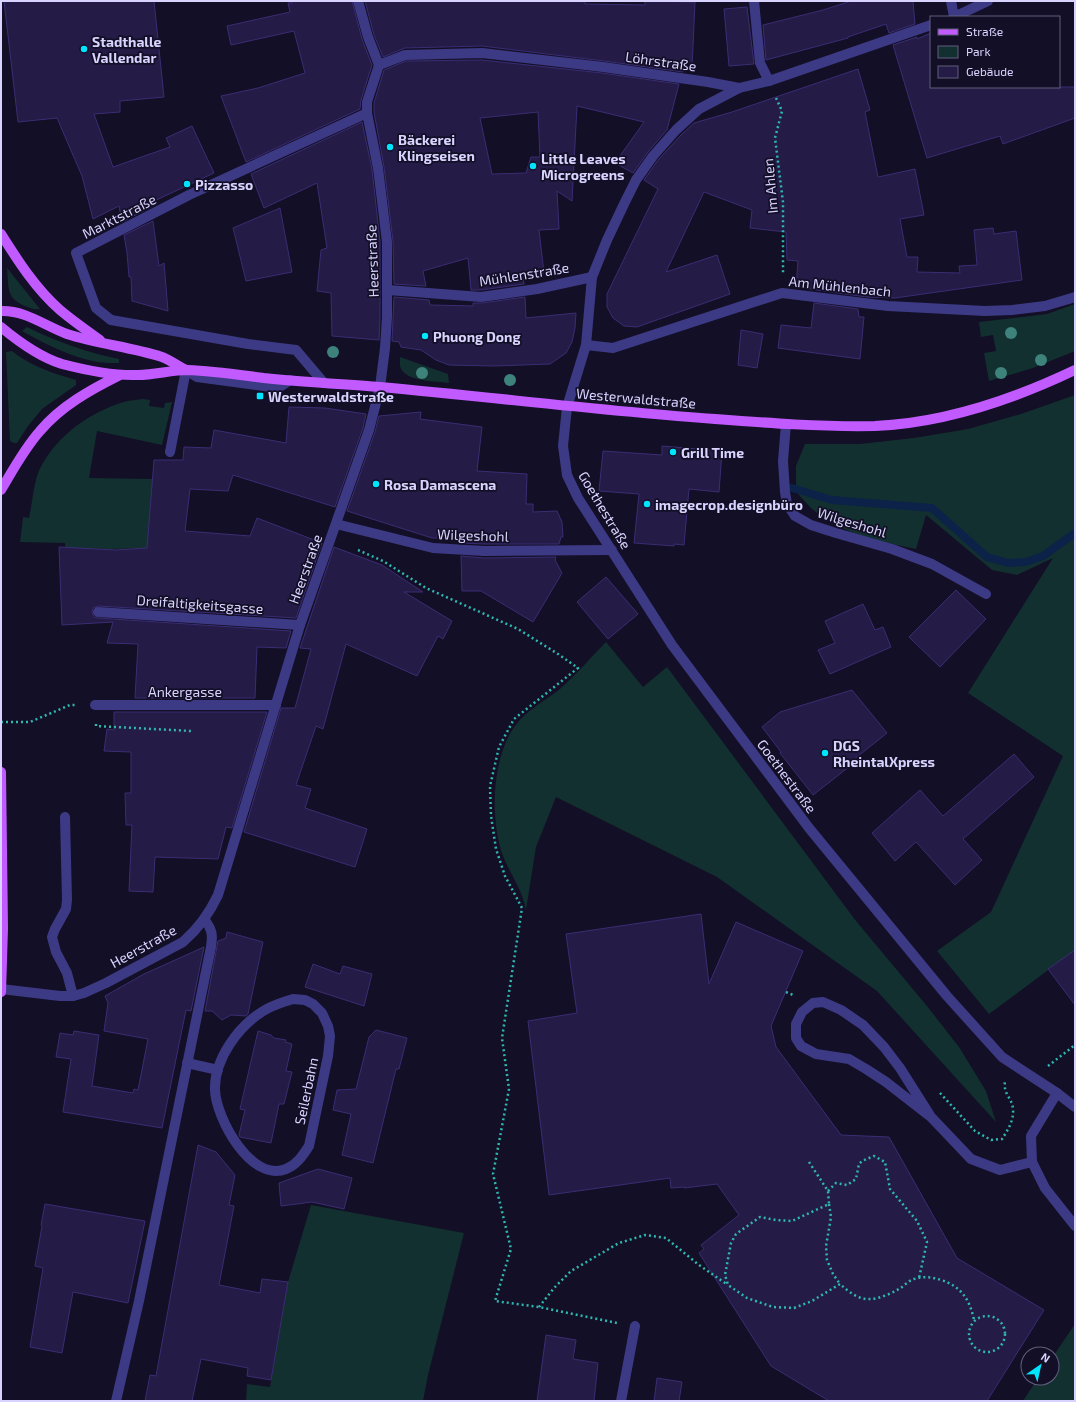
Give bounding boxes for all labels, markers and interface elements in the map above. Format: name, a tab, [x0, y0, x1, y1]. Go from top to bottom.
legend	[930, 16, 1060, 88]
text: Straße	[966, 24, 1003, 38]
place label: Stadthalle Vallendar	[92, 33, 162, 66]
marker: Stadthalle Vallendar	[79, 44, 89, 54]
text: Park	[966, 44, 991, 58]
street label: Löhrstraße	[624, 48, 698, 74]
text: Gebäude	[966, 64, 1014, 78]
place label: Bäckerei Klingseisen	[398, 131, 475, 164]
marker: Bäckerei Klingseisen	[385, 142, 395, 152]
place label: Little Leaves Microgreens	[541, 150, 626, 183]
street label: Im Ahlen	[759, 158, 781, 214]
marker: Little Leaves Microgreens	[528, 161, 538, 171]
place label: Pizzasso	[195, 176, 253, 193]
marker: Pizzasso	[182, 179, 192, 189]
street label: Marktstraße	[79, 190, 159, 242]
street label: Heerstraße	[362, 224, 382, 298]
street label: Mühlenstraße	[478, 258, 570, 290]
street label: Am Mühlenbach	[788, 272, 892, 300]
place label: Phuong Dong	[433, 328, 521, 345]
marker: Phuong Dong	[420, 331, 430, 341]
street label: Westerwaldstraße	[575, 384, 697, 412]
place label: Westerwaldstraße	[268, 388, 394, 405]
marker: Westerwaldstraße	[255, 391, 265, 401]
place label: Grill Time	[681, 444, 744, 461]
marker: Grill Time	[668, 447, 678, 457]
street label: Goethestraße	[575, 468, 635, 552]
place label: Rosa Damascena	[384, 476, 496, 493]
marker: Rosa Damascena	[371, 479, 381, 489]
place label: imagecrop.designbüro	[655, 496, 803, 513]
marker: imagecrop.designbüro	[642, 499, 652, 509]
street label: Wilgeshohl	[815, 503, 890, 541]
street label: Wilgeshohl	[437, 525, 510, 545]
street label: Heerstraße	[285, 532, 325, 606]
street label: Dreifaltigkeitsgasse	[136, 591, 264, 617]
street label: Ankergasse	[148, 683, 222, 700]
street label: Goethestraße	[754, 736, 820, 816]
place label: DGS RheintalXpress	[833, 737, 935, 770]
marker: DGS RheintalXpress	[820, 748, 830, 758]
street label: Heerstraße	[107, 921, 179, 971]
street label: Seilerbahn	[291, 1056, 321, 1126]
north arrow	[1020, 1346, 1060, 1386]
text: N	[1039, 1350, 1053, 1365]

